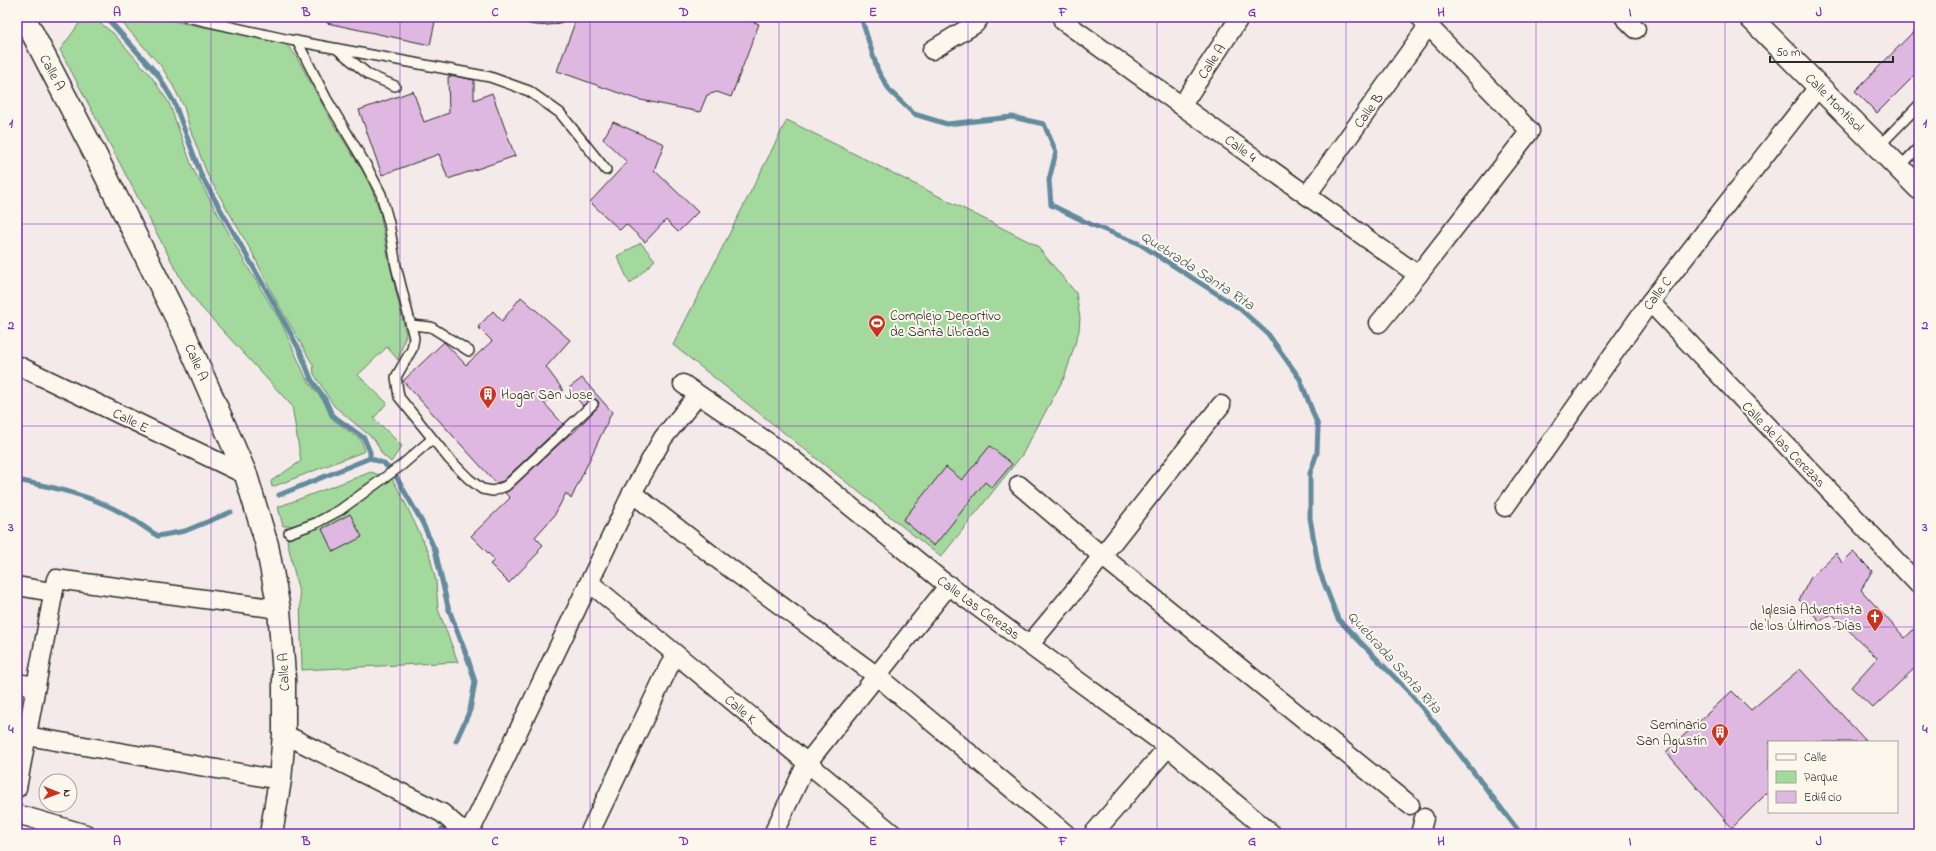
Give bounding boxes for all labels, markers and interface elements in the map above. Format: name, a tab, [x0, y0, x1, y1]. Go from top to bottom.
text: A	[113, 3, 121, 22]
text: B	[301, 3, 311, 22]
text: C	[491, 3, 499, 22]
text: D	[678, 3, 689, 22]
text: E	[869, 3, 877, 22]
text: F	[1058, 3, 1068, 22]
text: G	[1248, 3, 1256, 22]
text: H	[1437, 3, 1445, 22]
text: I	[1628, 3, 1632, 22]
text: J	[1816, 3, 1822, 22]
scale bar	[1770, 38, 1893, 64]
street label: Calle A	[1193, 40, 1232, 84]
text: 50 m	[1776, 44, 1800, 62]
street label: Calle A	[33, 51, 70, 95]
street label: Calle Montisol	[1800, 69, 1868, 137]
street label: Calle B	[1349, 89, 1389, 133]
text: 1	[9, 114, 14, 133]
text: 1	[1923, 114, 1928, 133]
street label: Calle 4	[1220, 130, 1261, 168]
water label: Quebrada Santa Rita	[1136, 226, 1260, 316]
street label: Calle C	[1639, 272, 1678, 315]
place label: Complejo Deportivo de Santa Librada	[890, 306, 1001, 343]
sports icon: Complejo Deportivo de Santa Librada	[867, 313, 887, 338]
text: 2	[7, 316, 15, 335]
text: 2	[1921, 316, 1929, 335]
street label: Calle A	[178, 341, 213, 384]
building icon: Hogar San Jose	[478, 384, 498, 409]
place label: Hogar San Jose	[501, 385, 593, 407]
street label: Calle de las Cerezas	[1736, 397, 1830, 493]
street label: Calle E	[109, 404, 152, 439]
text: 3	[7, 518, 14, 537]
text: 3	[1921, 518, 1928, 537]
street label: Calle Las Cerezas	[932, 571, 1024, 646]
place label: Iglesia Adventista de los Últimos Días	[1749, 600, 1862, 637]
water label: Quebrada Santa Rita	[1342, 606, 1447, 720]
church icon: Iglesia Adventista de los Últimos Días	[1865, 607, 1885, 632]
street label: Calle A	[273, 652, 296, 692]
street label: Calle K	[719, 690, 761, 730]
place label: Seminario San Agustín	[1636, 715, 1707, 753]
text: 4	[7, 720, 14, 739]
text: 4	[1921, 720, 1928, 739]
building icon: Seminario San Agustín	[1710, 722, 1730, 747]
legend	[1768, 741, 1898, 813]
text: Calle	[1804, 749, 1827, 767]
text: Parque	[1804, 769, 1838, 787]
north arrow	[38, 773, 78, 813]
text: N	[59, 789, 75, 797]
text: Edificio	[1804, 789, 1842, 807]
text: A	[113, 832, 121, 851]
text: B	[301, 832, 311, 851]
text: C	[491, 832, 499, 851]
text: D	[678, 832, 689, 851]
text: E	[869, 832, 877, 851]
text: F	[1058, 832, 1068, 851]
text: G	[1248, 832, 1256, 851]
text: H	[1437, 832, 1445, 851]
text: I	[1628, 832, 1632, 851]
text: J	[1816, 832, 1822, 851]

